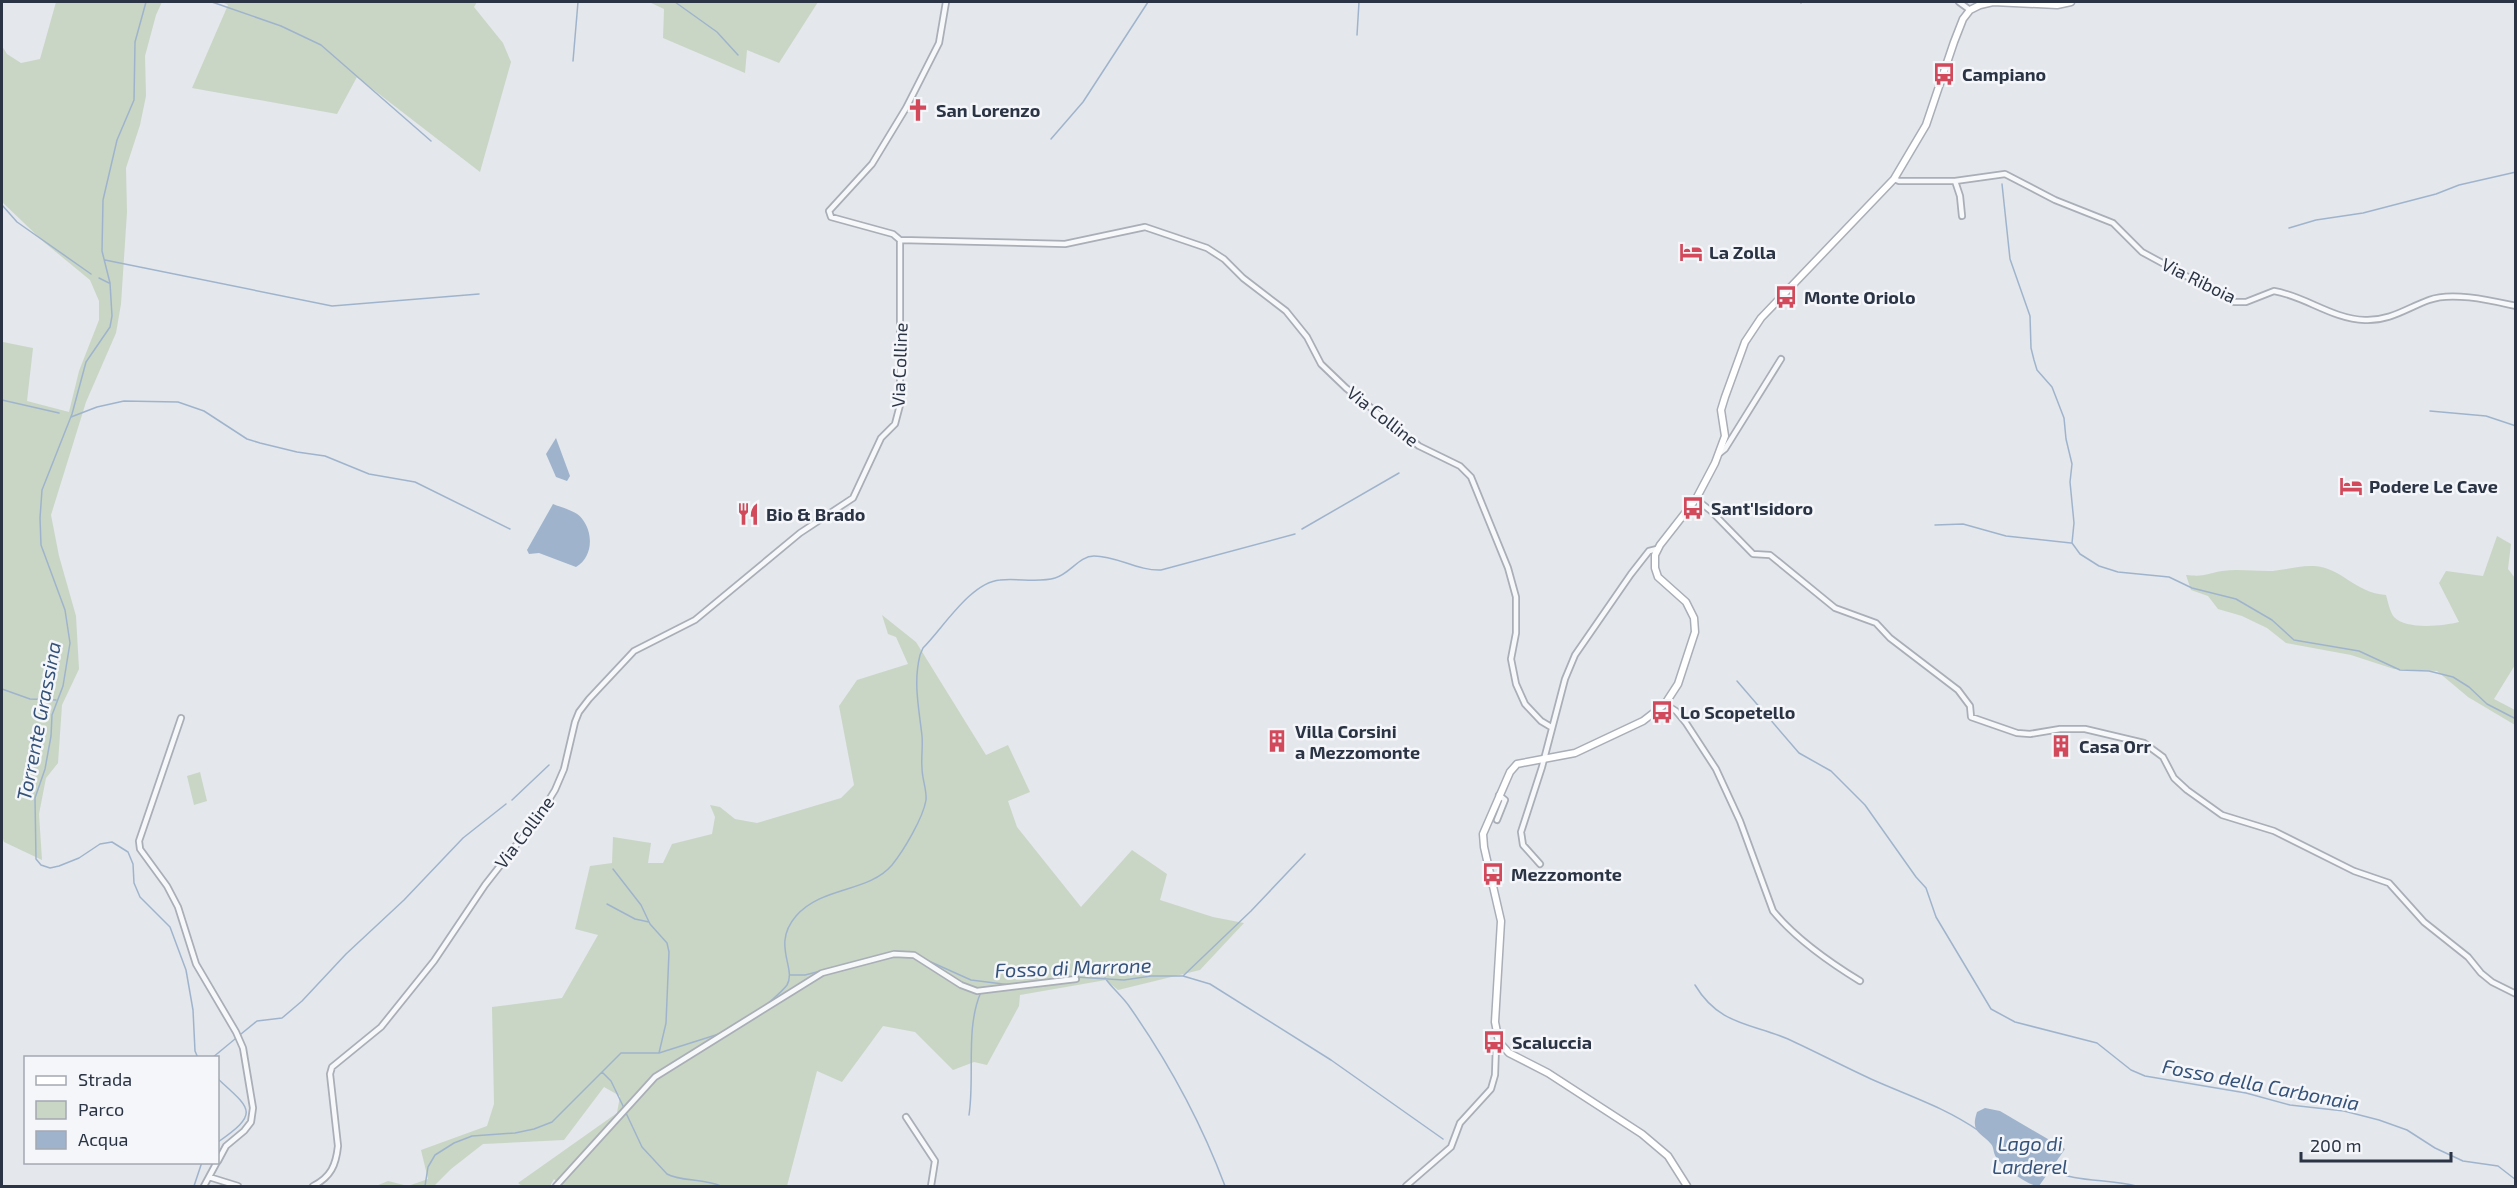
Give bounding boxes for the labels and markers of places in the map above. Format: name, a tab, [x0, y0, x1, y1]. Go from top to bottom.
bus stop icon: Campiano	[1931, 61, 1957, 87]
place label: Campiano	[1962, 63, 2046, 85]
church icon: San Lorenzo	[905, 97, 931, 123]
place label: San Lorenzo	[936, 99, 1040, 121]
hotel icon: La Zolla	[1678, 239, 1704, 265]
place label: La Zolla	[1709, 241, 1776, 263]
bus stop icon: Monte Oriolo	[1773, 284, 1799, 310]
place label: Monte Oriolo	[1804, 286, 1916, 308]
hotel icon: Podere Le Cave	[2338, 473, 2364, 499]
place label: Podere Le Cave	[2369, 475, 2498, 497]
bus stop icon: Sant'Isidoro	[1680, 495, 1706, 521]
place label: Sant'Isidoro	[1711, 497, 1813, 519]
restaurant icon: Bio & Brado	[735, 501, 761, 527]
place label: Bio & Brado	[766, 503, 865, 525]
bus stop icon: Lo Scopetello	[1649, 699, 1675, 725]
place label: Lo Scopetello	[1680, 701, 1795, 723]
place label: Villa Corsini a Mezzomonte	[1295, 720, 1420, 763]
building icon: Villa Corsini a Mezzomonte	[1264, 728, 1290, 754]
building icon: Casa Orr	[2048, 733, 2074, 759]
place label: Casa Orr	[2079, 735, 2152, 757]
bus stop icon: Mezzomonte	[1480, 861, 1506, 887]
place label: Mezzomonte	[1511, 863, 1622, 885]
bus stop icon: Scaluccia	[1481, 1029, 1507, 1055]
place label: Scaluccia	[1512, 1031, 1592, 1053]

